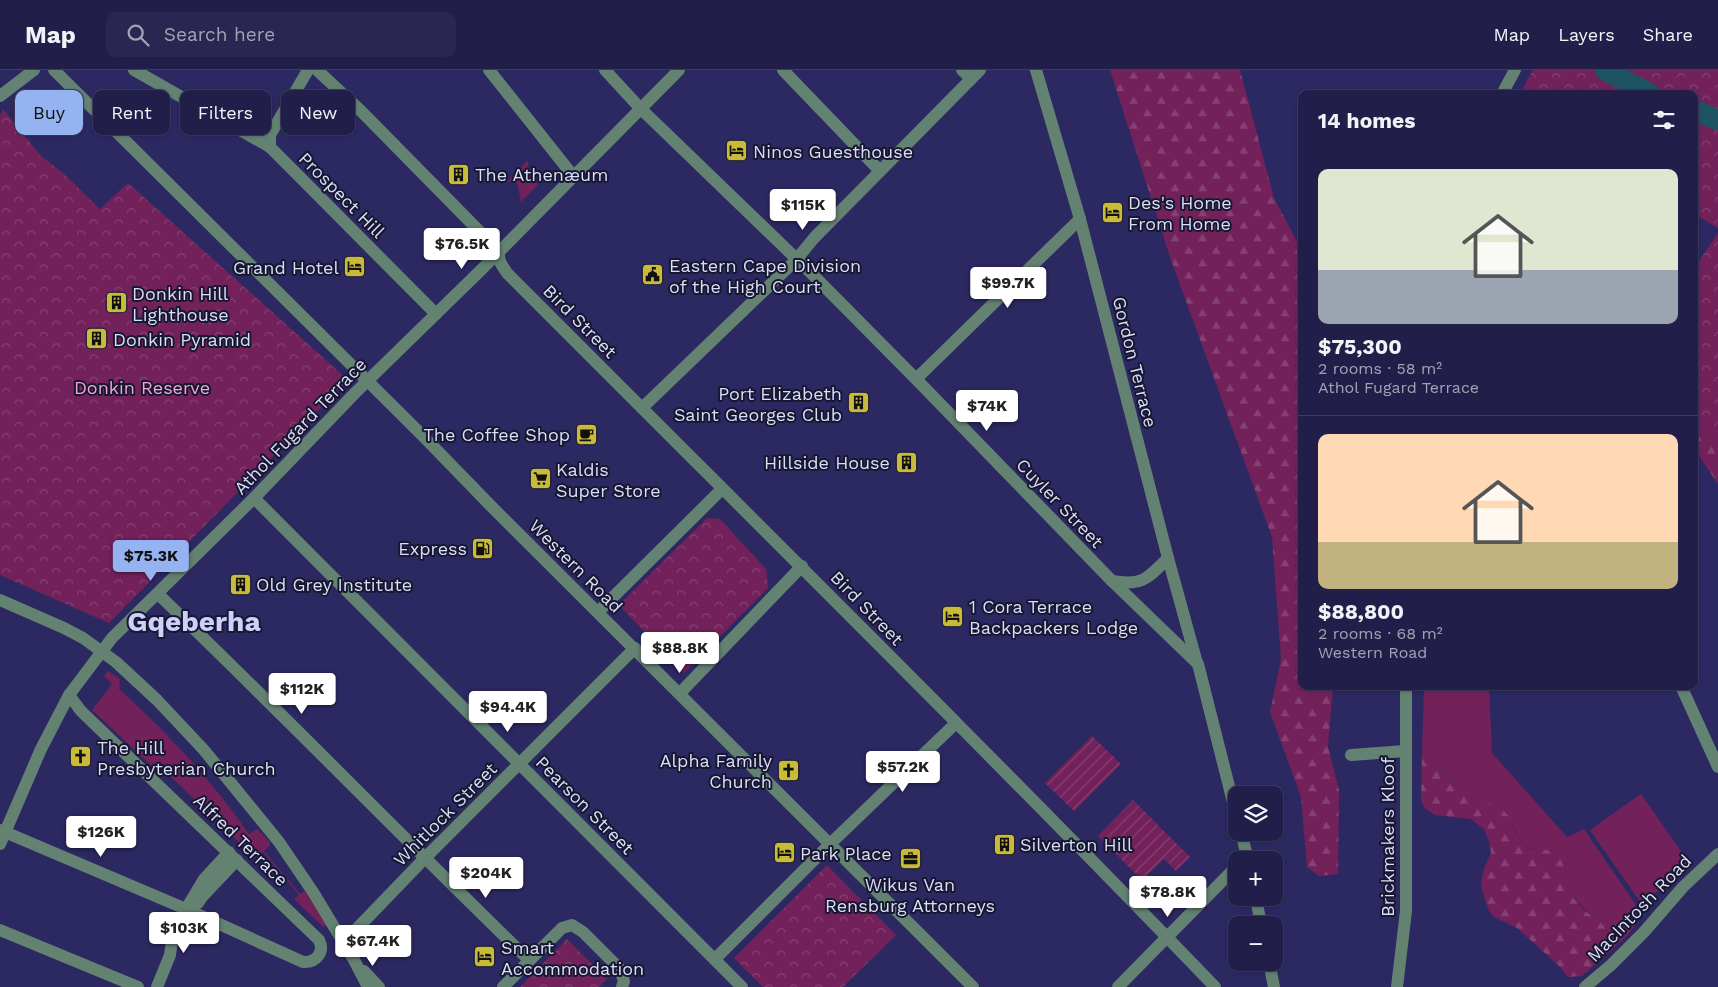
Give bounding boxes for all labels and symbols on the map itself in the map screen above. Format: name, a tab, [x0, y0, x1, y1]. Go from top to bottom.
hotel icon: Ninos Guesthouse	[725, 139, 749, 163]
place label: Ninos Guesthouse	[753, 141, 913, 162]
street label: Prospect Hill	[295, 148, 390, 243]
building icon: The Athenæum	[447, 162, 471, 186]
place label: The Athenæum	[475, 164, 608, 185]
pin: $115K	[768, 189, 838, 231]
place label: Des's Home From Home	[1128, 192, 1232, 234]
hotel icon: Des's Home From Home	[1100, 200, 1124, 224]
pin: $76.5K	[421, 228, 503, 270]
hotel icon: Grand Hotel	[343, 255, 367, 279]
place label: Eastern Cape Division of the High Court	[669, 255, 861, 297]
place label: Grand Hotel	[233, 257, 339, 278]
public building icon: Eastern Cape Division of the High Court	[641, 263, 665, 287]
pin: $99.7K	[967, 266, 1049, 309]
street label: Bird Street	[539, 280, 621, 362]
place label: Donkin Hill Lighthouse	[132, 283, 229, 325]
building icon: Donkin Hill Lighthouse	[104, 291, 128, 315]
street label: Gordon Terrace	[1109, 294, 1161, 430]
building icon: Donkin Pyramid	[85, 327, 109, 351]
place label: Donkin Pyramid	[113, 329, 251, 350]
street label: Athol Fugard Terrace	[230, 354, 370, 498]
park label: Donkin Reserve	[74, 377, 210, 398]
place label: Port Elizabeth Saint Georges Club	[674, 383, 842, 425]
pin: $74K	[957, 390, 1017, 432]
building icon: Port Elizabeth Saint Georges Club	[846, 391, 870, 415]
cafe icon: The Coffee Shop	[574, 422, 598, 446]
place label: The Coffee Shop	[423, 424, 570, 445]
building icon: Hillside House	[894, 450, 918, 474]
place label: Hillside House	[764, 452, 890, 473]
street label: Cuyler Street	[1012, 454, 1108, 552]
place label: Kaldis Super Store	[556, 459, 661, 501]
supermarket icon: Kaldis Super Store	[528, 467, 552, 491]
street label: Western Road	[525, 515, 627, 617]
fuel station icon: Express	[471, 536, 495, 560]
place label: Express	[398, 538, 467, 559]
pin: $75.3K	[110, 540, 192, 582]
street label: Bird Street	[826, 566, 908, 650]
building icon: Old Grey Institute	[228, 572, 252, 596]
place label: Old Grey Institute	[256, 574, 412, 595]
place label: 1 Cora Terrace Backpackers Lodge	[969, 596, 1138, 638]
hotel icon: 1 Cora Terrace Backpackers Lodge	[941, 604, 965, 628]
district label: Gqeberha	[127, 605, 261, 638]
pin: $88.8K	[639, 632, 721, 674]
pin: $112K	[267, 672, 337, 715]
pin: $94.4K	[467, 690, 549, 733]
place label: The Hill Presbyterian Church	[97, 737, 276, 779]
church icon: The Hill Presbyterian Church	[69, 745, 93, 769]
place label: Alpha Family Church	[660, 750, 773, 792]
pin: $57.2K	[862, 750, 944, 793]
street label: Pearson Street	[532, 752, 639, 859]
street label: Brickmakers Kloof	[1377, 757, 1398, 917]
street label: Whitlock Street	[389, 758, 501, 870]
church icon: Alpha Family Church	[776, 758, 800, 782]
street label: Alfred Terrace	[189, 790, 293, 890]
pin: $126K	[66, 816, 136, 858]
building icon: Silverton Hill	[992, 832, 1016, 856]
place label: Silverton Hill	[1020, 834, 1133, 855]
hotel icon: Park Place	[772, 841, 796, 865]
place label: Park Place	[800, 843, 892, 864]
office icon: Wikus Van Rensburg Attorneys	[898, 847, 922, 871]
street label: MacIntosh Road	[1583, 850, 1695, 966]
pin: $204K	[451, 856, 521, 899]
place label: Wikus Van Rensburg Attorneys	[825, 874, 995, 916]
pin: $78.8K	[1127, 876, 1209, 918]
pin: $103K	[149, 912, 219, 954]
pin: $67.4K	[332, 924, 414, 967]
place label: Smart Accommodation	[501, 937, 644, 979]
hotel icon: Smart Accommodation	[473, 945, 497, 969]

